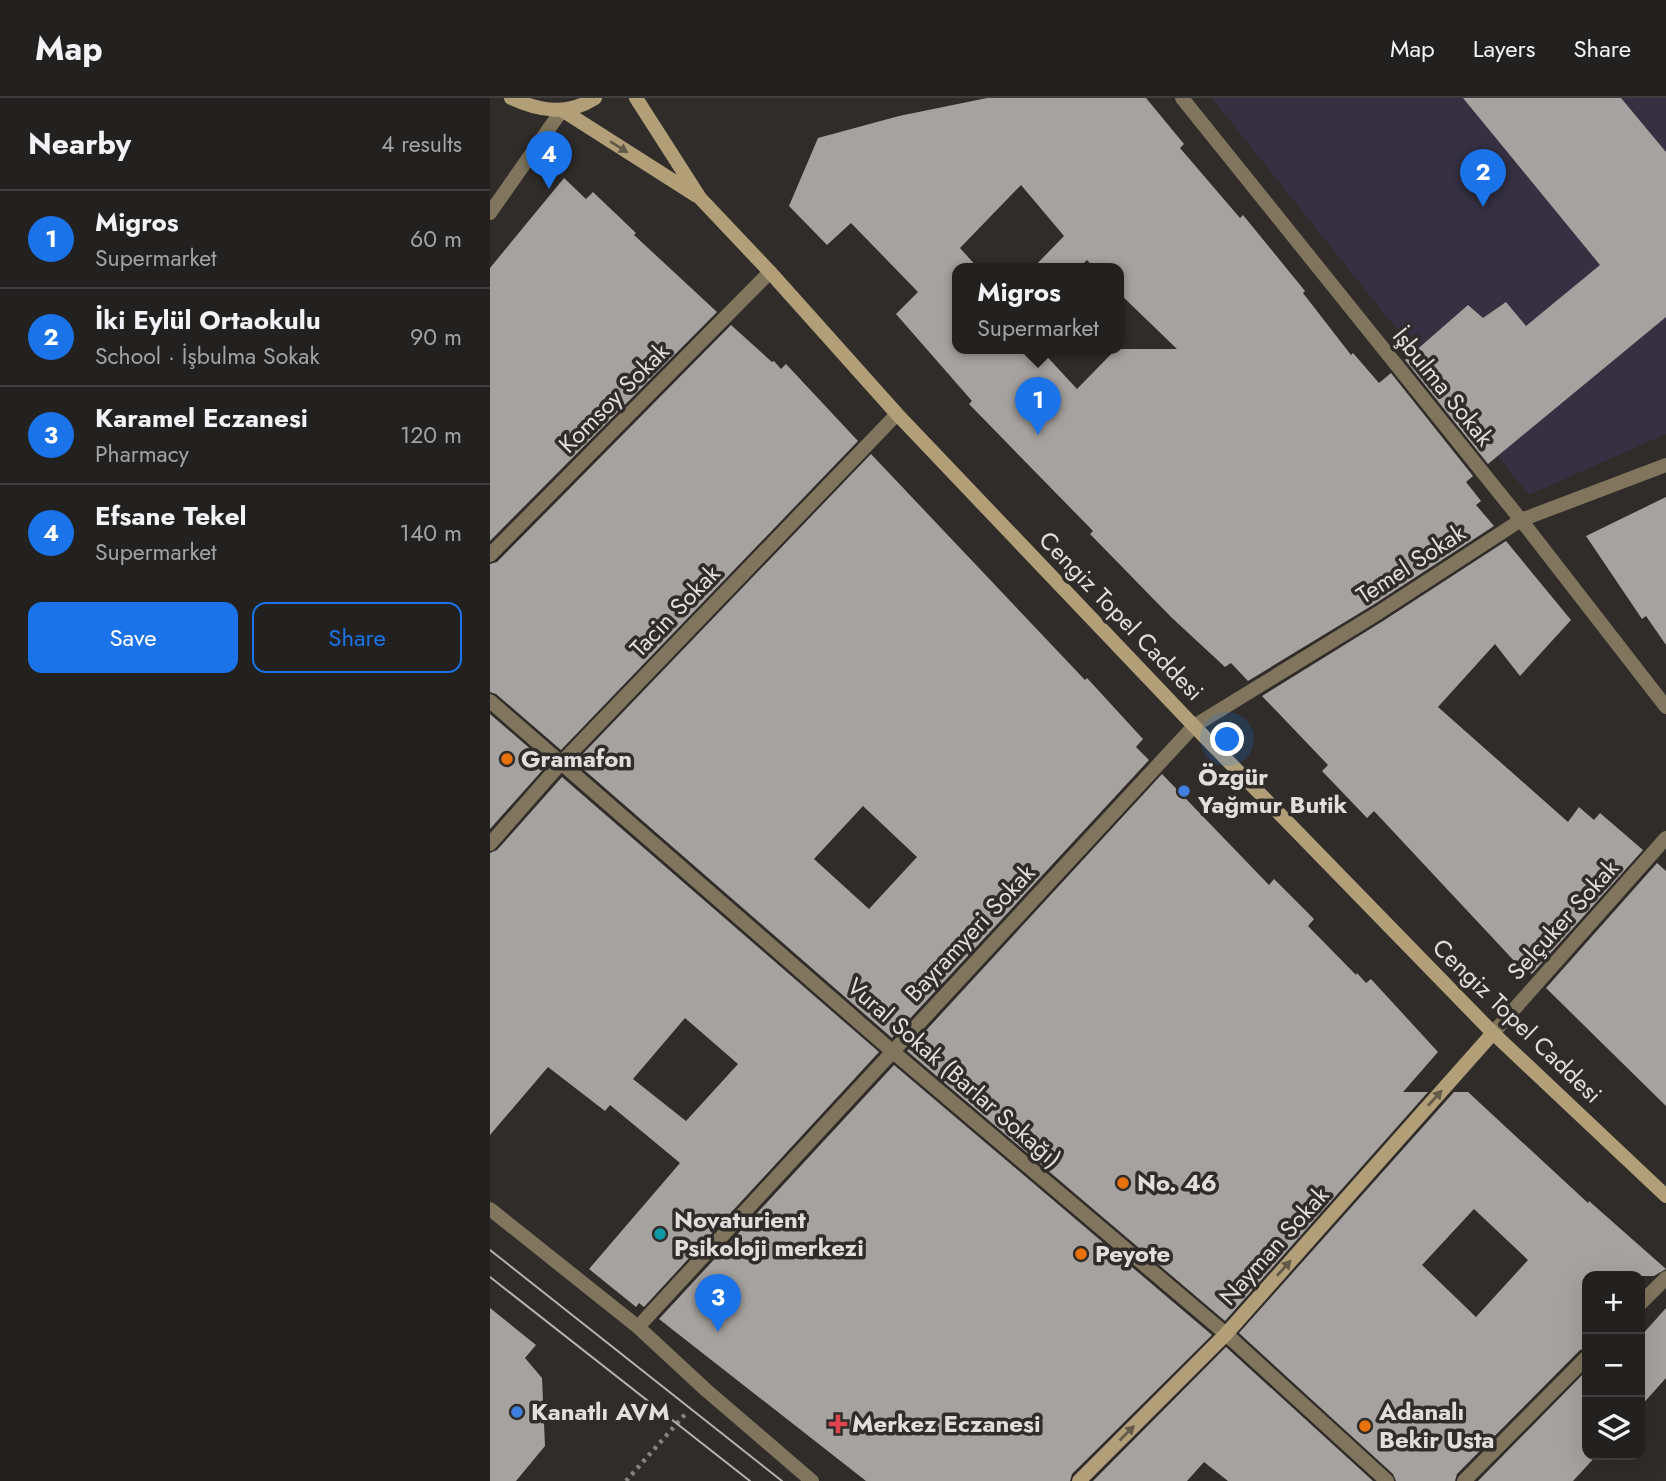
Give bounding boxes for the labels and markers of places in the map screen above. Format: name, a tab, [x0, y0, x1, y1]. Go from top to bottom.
pin: 4	[526, 131, 572, 189]
pin: 2	[1460, 149, 1506, 207]
pin: 1	[1015, 377, 1061, 435]
place label: Gramafon	[521, 741, 632, 776]
marker: Gramafon	[499, 751, 515, 767]
place label: Özgür Yağmur Butik	[1197, 759, 1348, 822]
marker: Özgür Yağmur Butik	[1176, 783, 1192, 799]
place label: No. 46	[1137, 1165, 1217, 1200]
marker: No. 46	[1115, 1175, 1131, 1191]
place label: Novaturient Psikoloji merkezi	[674, 1202, 864, 1265]
marker: Novaturient Psikoloji merkezi	[652, 1226, 668, 1242]
place label: Peyote	[1095, 1236, 1170, 1271]
marker: Peyote	[1073, 1246, 1089, 1262]
pin: 3	[695, 1274, 741, 1332]
place label: Kanatlı AVM	[531, 1394, 670, 1429]
place label: Adanalı Bekir Usta	[1378, 1394, 1495, 1457]
marker: Kanatlı AVM	[509, 1404, 525, 1420]
place label: Merkez Eczanesi	[852, 1406, 1041, 1441]
marker: Merkez Eczanesi	[830, 1416, 846, 1432]
marker: Adanalı Bekir Usta	[1357, 1418, 1373, 1434]

